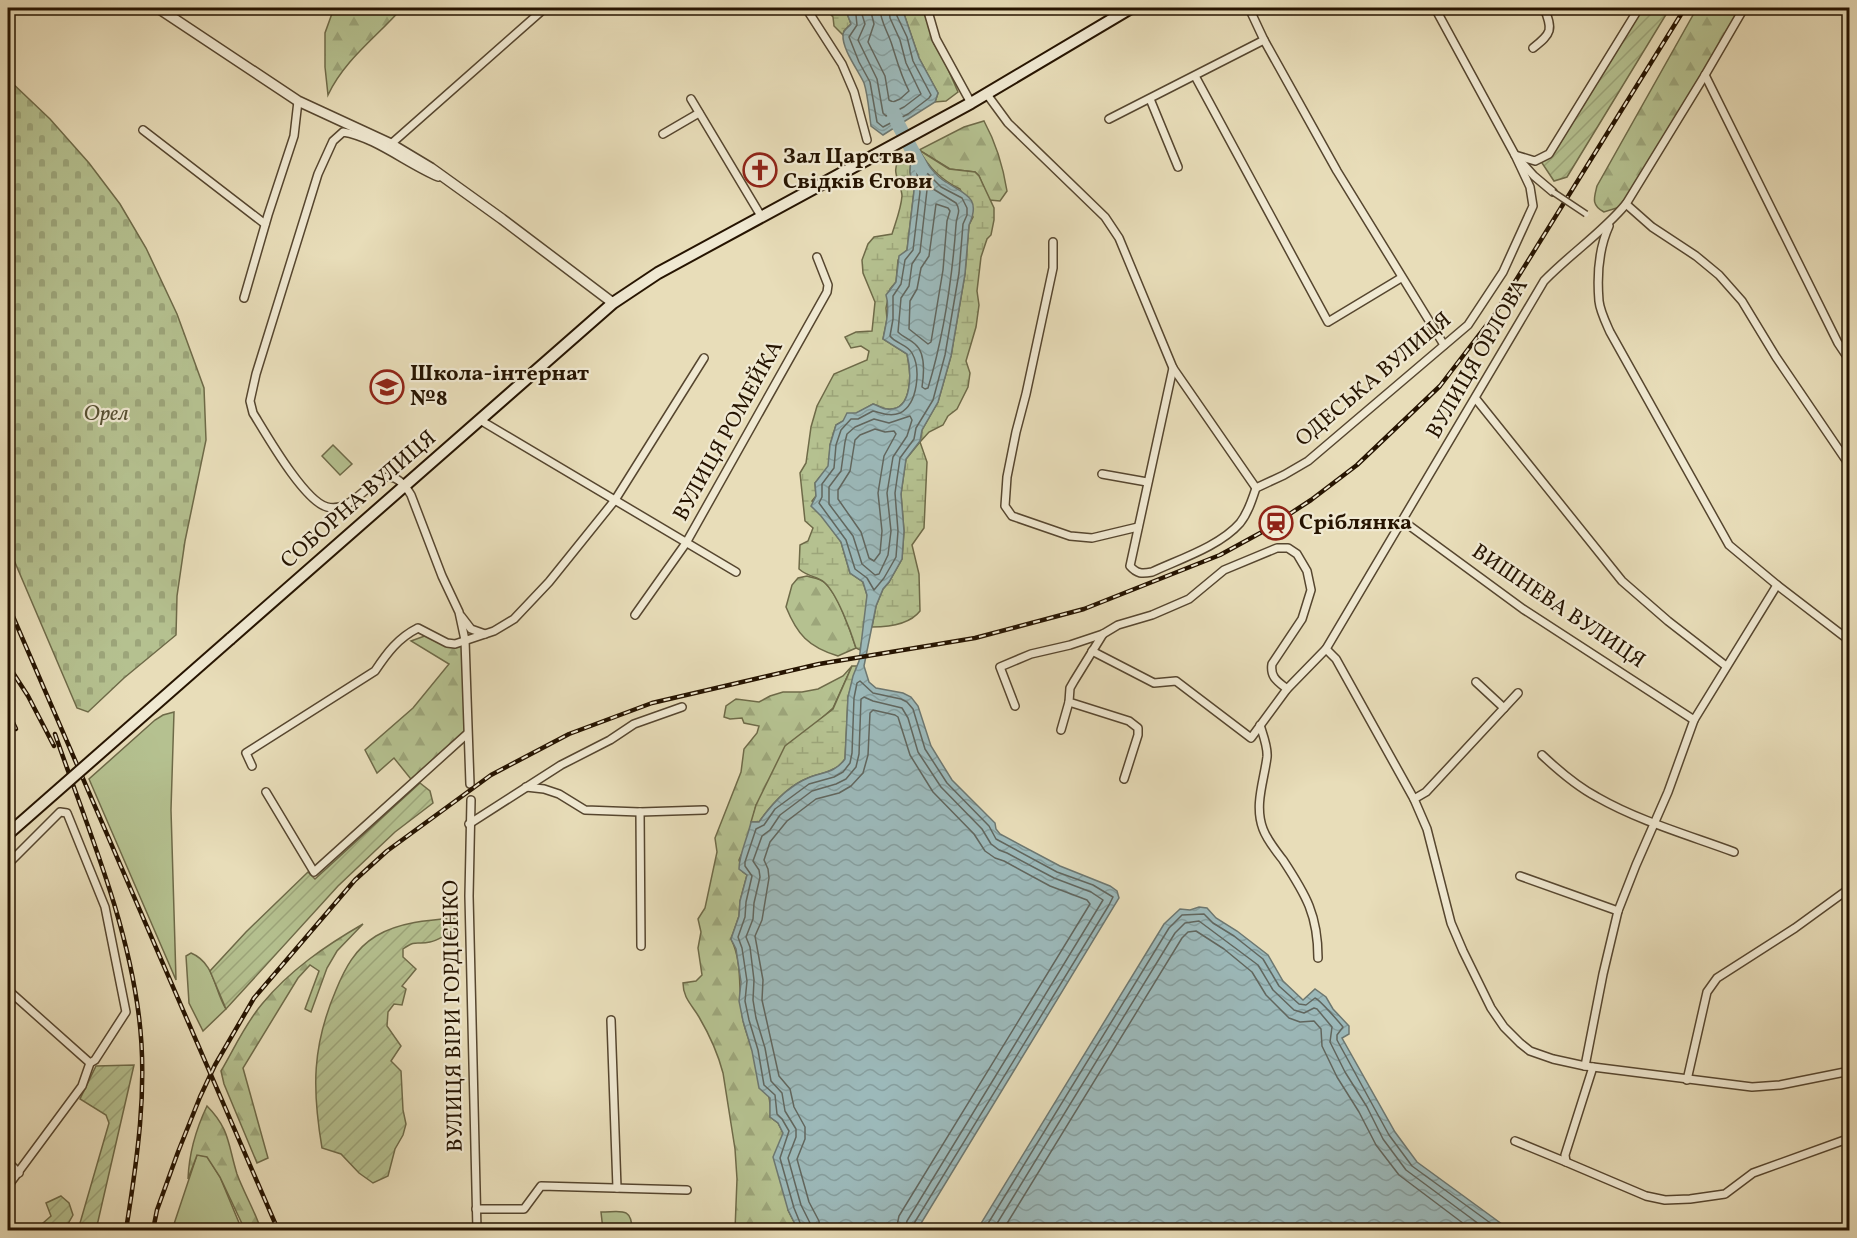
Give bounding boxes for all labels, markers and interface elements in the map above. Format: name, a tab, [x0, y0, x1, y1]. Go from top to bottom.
place label: Зал Царства Свідків Єгови	[783, 142, 932, 198]
church icon: Зал Царства Свідків Єгови	[742, 152, 778, 188]
street label: ВУЛИЦЯ ОРЛОВА	[1420, 273, 1536, 445]
street label: ОДЕСЬКА ВУЛИЦЯ	[1289, 305, 1459, 455]
street label: ВУЛИЦЯ РОМЕЙКА	[666, 335, 792, 527]
place label: Школа-інтернат №8	[410, 359, 589, 415]
school or university icon: Школа-інтернат №8	[369, 369, 405, 405]
park label: Орел	[83, 399, 129, 430]
street label: СОБОРНА ВУЛИЦЯ	[274, 424, 444, 576]
station icon: Сріблянка	[1258, 505, 1294, 541]
place label: Сріблянка	[1299, 508, 1412, 539]
street label: ВИШНЕВА ВУЛИЦЯ	[1465, 537, 1651, 677]
street label: ВУЛИЦЯ ВІРИ ГОРДІЄНКО	[436, 880, 472, 1152]

